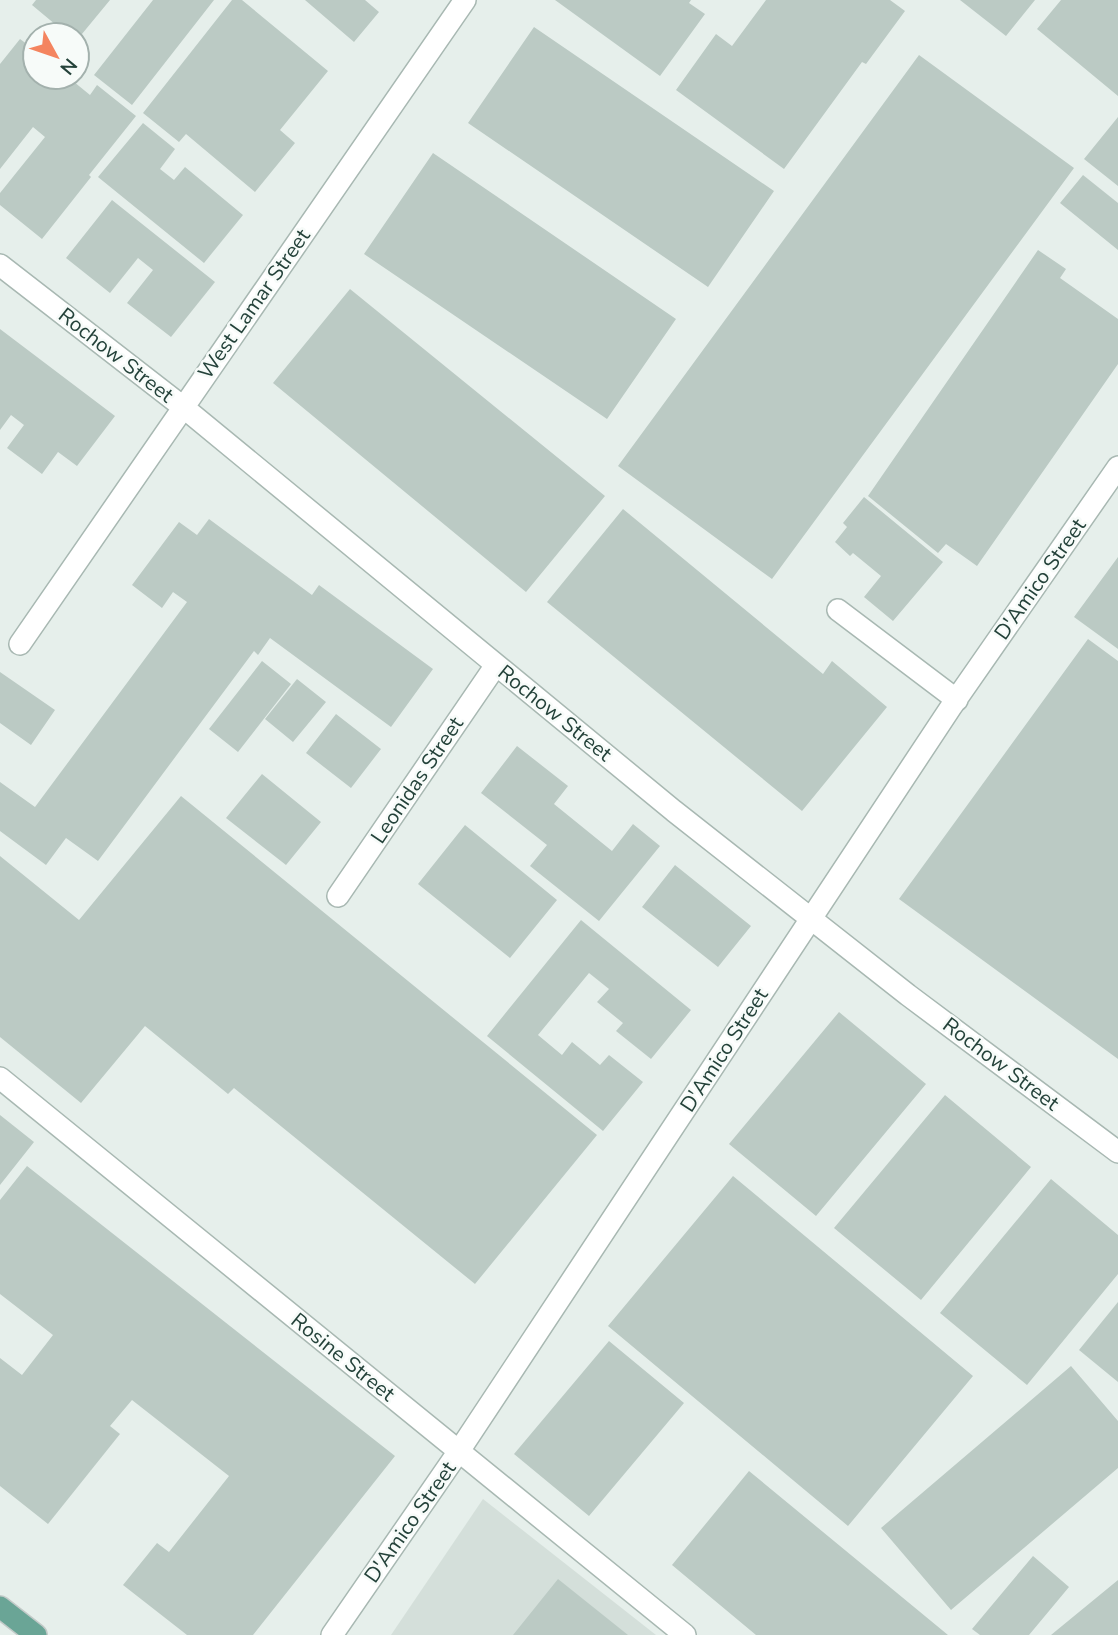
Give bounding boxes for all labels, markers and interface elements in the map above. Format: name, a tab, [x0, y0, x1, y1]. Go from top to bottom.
north arrow	[21, 21, 91, 91]
text: N	[54, 52, 83, 80]
street label: West Lamar Street	[192, 223, 317, 385]
street label: Rochow Street	[53, 301, 180, 409]
street label: D'Amico Street	[988, 512, 1093, 645]
street label: Rochow Street	[492, 658, 618, 768]
street label: Leonidas Street	[364, 711, 470, 849]
street label: D'Amico Street	[674, 982, 775, 1117]
street label: Rochow Street	[937, 1011, 1065, 1117]
street label: Rosine Street	[285, 1306, 401, 1408]
street label: D'Amico Street	[358, 1455, 463, 1588]

